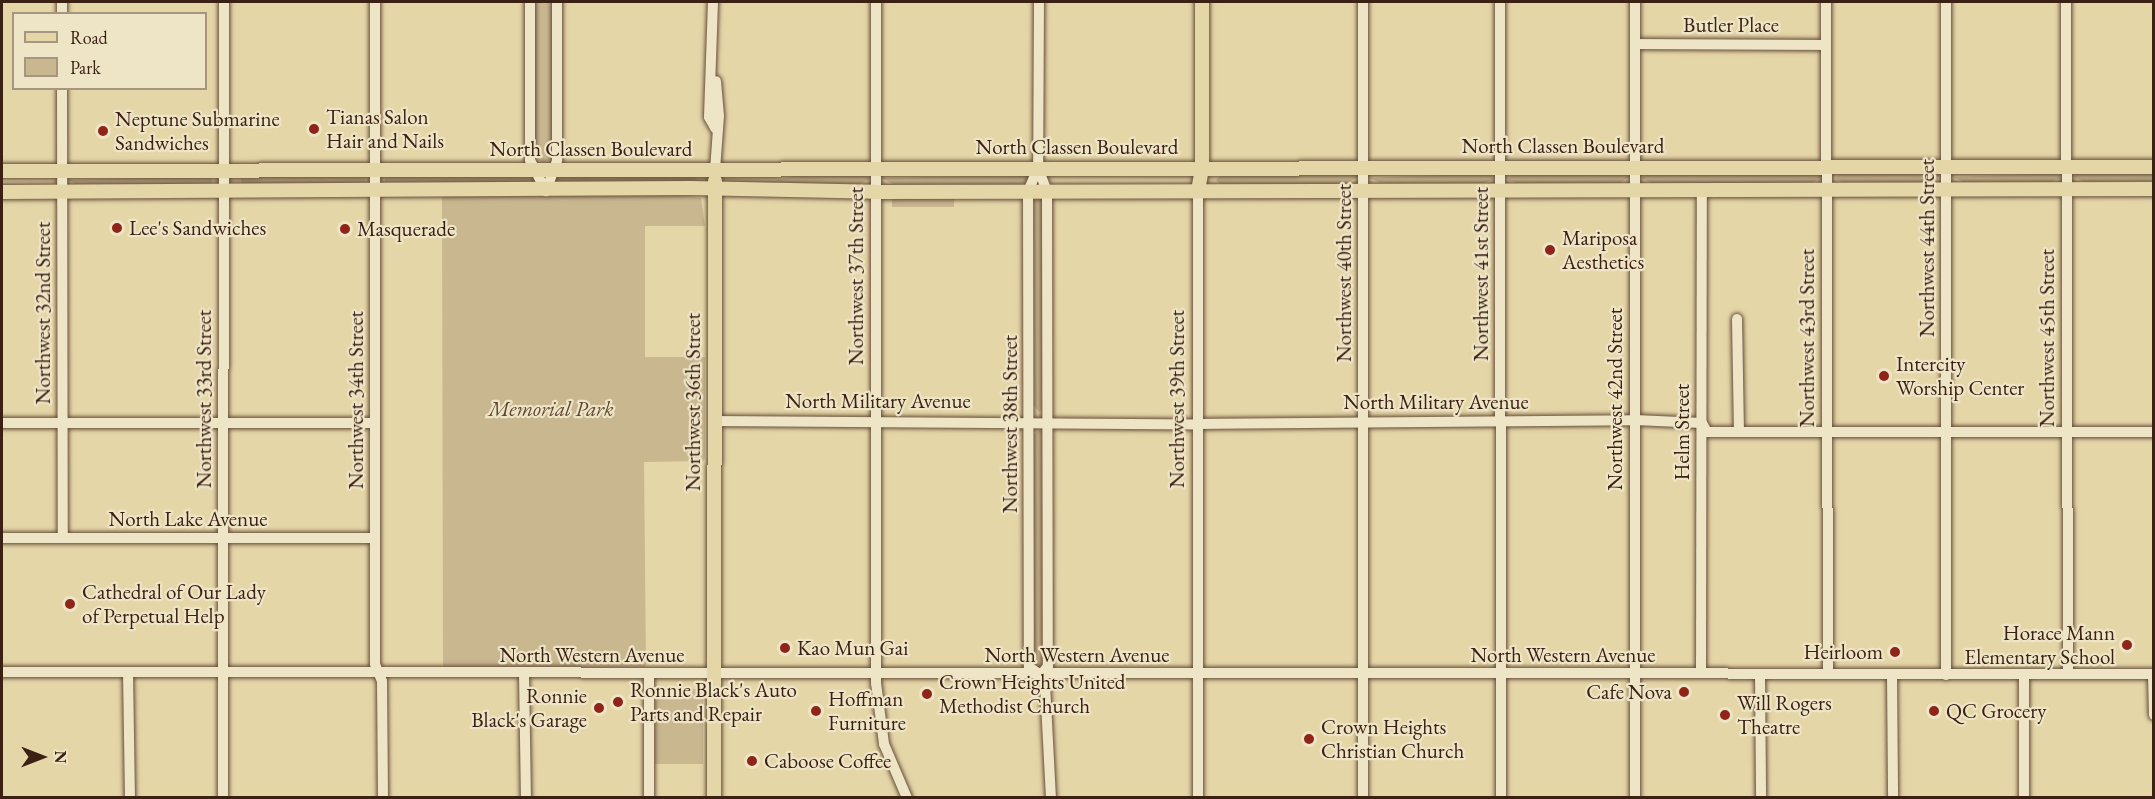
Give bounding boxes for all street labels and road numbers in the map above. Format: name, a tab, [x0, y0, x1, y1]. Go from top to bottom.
street label: Butler Place	[1683, 12, 1779, 38]
street label: North Classen Boulevard	[1462, 133, 1664, 159]
street label: North Classen Boulevard	[976, 134, 1178, 160]
street label: North Classen Boulevard	[490, 136, 692, 162]
street label: Northwest 44th Street	[1914, 159, 1940, 337]
street label: Northwest 40th Street	[1331, 184, 1357, 362]
street label: Northwest 37th Street	[843, 187, 869, 365]
street label: Northwest 41st Street	[1468, 187, 1494, 361]
street label: Northwest 32nd Street	[30, 222, 56, 404]
street label: Northwest 43rd Street	[1794, 249, 1820, 427]
street label: Northwest 45th Street	[2034, 249, 2060, 427]
street label: Northwest 42nd Street	[1602, 308, 1628, 490]
street label: Northwest 33rd Street	[191, 310, 217, 488]
street label: Northwest 39th Street	[1164, 310, 1190, 488]
street label: Northwest 34th Street	[343, 311, 369, 489]
street label: Northwest 36th Street	[680, 313, 706, 491]
street label: Northwest 38th Street	[997, 335, 1023, 513]
street label: Helm Street	[1669, 384, 1695, 480]
street label: North Military Avenue	[785, 388, 971, 414]
street label: North Military Avenue	[1343, 389, 1529, 415]
street label: North Lake Avenue	[109, 506, 267, 532]
street label: North Western Avenue	[499, 642, 685, 668]
street label: North Western Avenue	[984, 642, 1170, 668]
street label: North Western Avenue	[1470, 642, 1656, 668]

